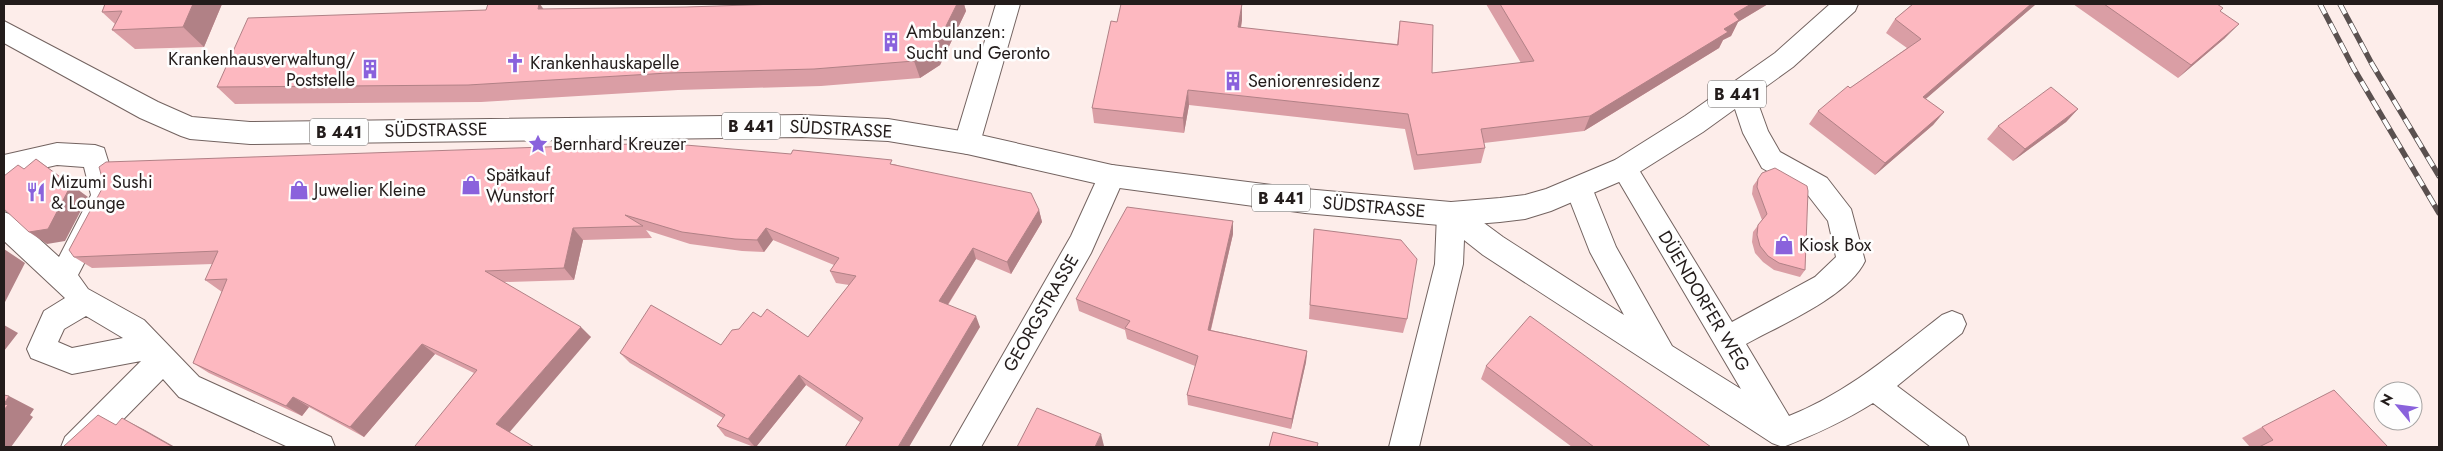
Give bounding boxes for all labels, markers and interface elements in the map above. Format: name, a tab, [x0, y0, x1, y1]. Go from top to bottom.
place label: Ambulanzen: Sucht und Geronto	[906, 19, 1050, 66]
building icon: Ambulanzen: Sucht und Geronto	[880, 31, 902, 53]
place label: Krankenhausverwaltung/ Poststelle	[168, 46, 355, 93]
place label: Krankenhauskapelle	[530, 50, 679, 76]
church icon: Krankenhauskapelle	[504, 52, 526, 74]
building icon: Krankenhausverwaltung/ Poststelle	[359, 58, 381, 80]
place label: Seniorenresidenz	[1248, 68, 1381, 94]
building icon: Seniorenresidenz	[1222, 70, 1244, 92]
road number: B 441	[1708, 80, 1766, 108]
road number: B 441	[722, 112, 780, 140]
street label: SÜDSTRASSE	[789, 113, 893, 145]
street label: SÜDSTRASSE	[384, 116, 488, 144]
road number: B 441	[310, 118, 368, 146]
place label: Bernhard Kreuzer	[553, 131, 687, 157]
place icon: Bernhard Kreuzer	[527, 133, 549, 155]
place label: Spätkauf Wunstorf	[486, 162, 555, 209]
place label: Mizumi Sushi & Lounge	[51, 169, 153, 216]
shop icon: Spätkauf Wunstorf	[460, 174, 482, 196]
place label: Juwelier Kleine	[312, 177, 426, 203]
shop icon: Juwelier Kleine	[288, 179, 310, 201]
restaurant icon: Mizumi Sushi & Lounge	[25, 181, 47, 203]
road number: B 441	[1252, 184, 1310, 212]
street label: SÜDSTRASSE	[1321, 190, 1427, 224]
street label: DÜENDORFER WEG	[1652, 226, 1756, 376]
place label: Kiosk Box	[1799, 232, 1872, 258]
shop icon: Kiosk Box	[1773, 234, 1795, 256]
street label: GEORGSTRASSE	[997, 249, 1085, 377]
north arrow	[2373, 381, 2423, 431]
text: N	[2375, 390, 2398, 409]

